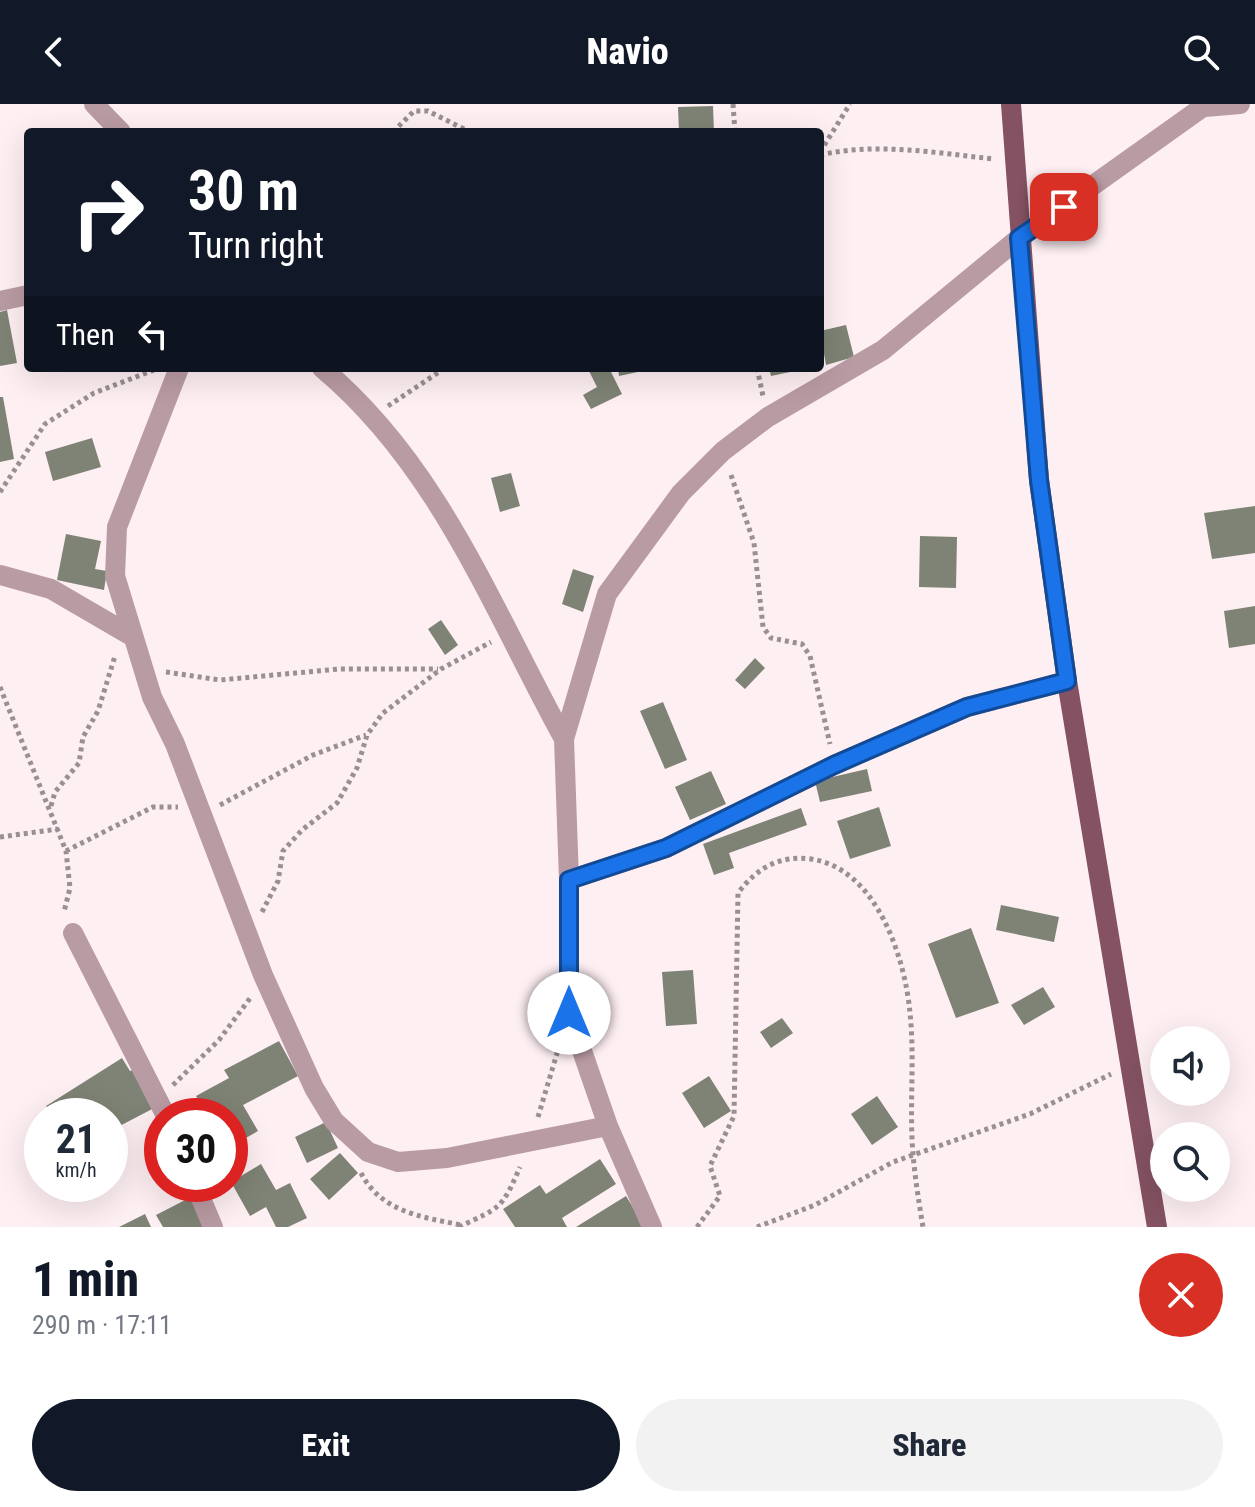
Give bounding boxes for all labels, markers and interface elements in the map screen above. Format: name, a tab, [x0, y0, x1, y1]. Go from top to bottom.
icon: back	[32, 30, 76, 74]
icon: search	[1179, 30, 1223, 74]
text: Navio	[586, 31, 669, 73]
text: 30 m	[188, 158, 299, 224]
icon: right	[56, 160, 160, 264]
pin	[1030, 173, 1098, 241]
icon: arrive	[1042, 185, 1086, 229]
text: Turn right	[188, 225, 324, 267]
icon: left	[131, 312, 175, 356]
text: Then	[56, 317, 115, 352]
position arrow	[527, 971, 611, 1055]
map controls	[1150, 1026, 1230, 1202]
button: sound	[1150, 1026, 1230, 1106]
speed limit sign: 30	[144, 1098, 248, 1202]
text: 21	[56, 1116, 96, 1163]
button: search	[1150, 1122, 1230, 1202]
text: km/h	[55, 1158, 97, 1182]
text: 1 min	[32, 1251, 139, 1308]
button: close	[1139, 1253, 1223, 1337]
text: 290 m · 17:11	[32, 1310, 172, 1340]
button: Exit	[32, 1399, 620, 1491]
button: Share	[636, 1399, 1223, 1491]

